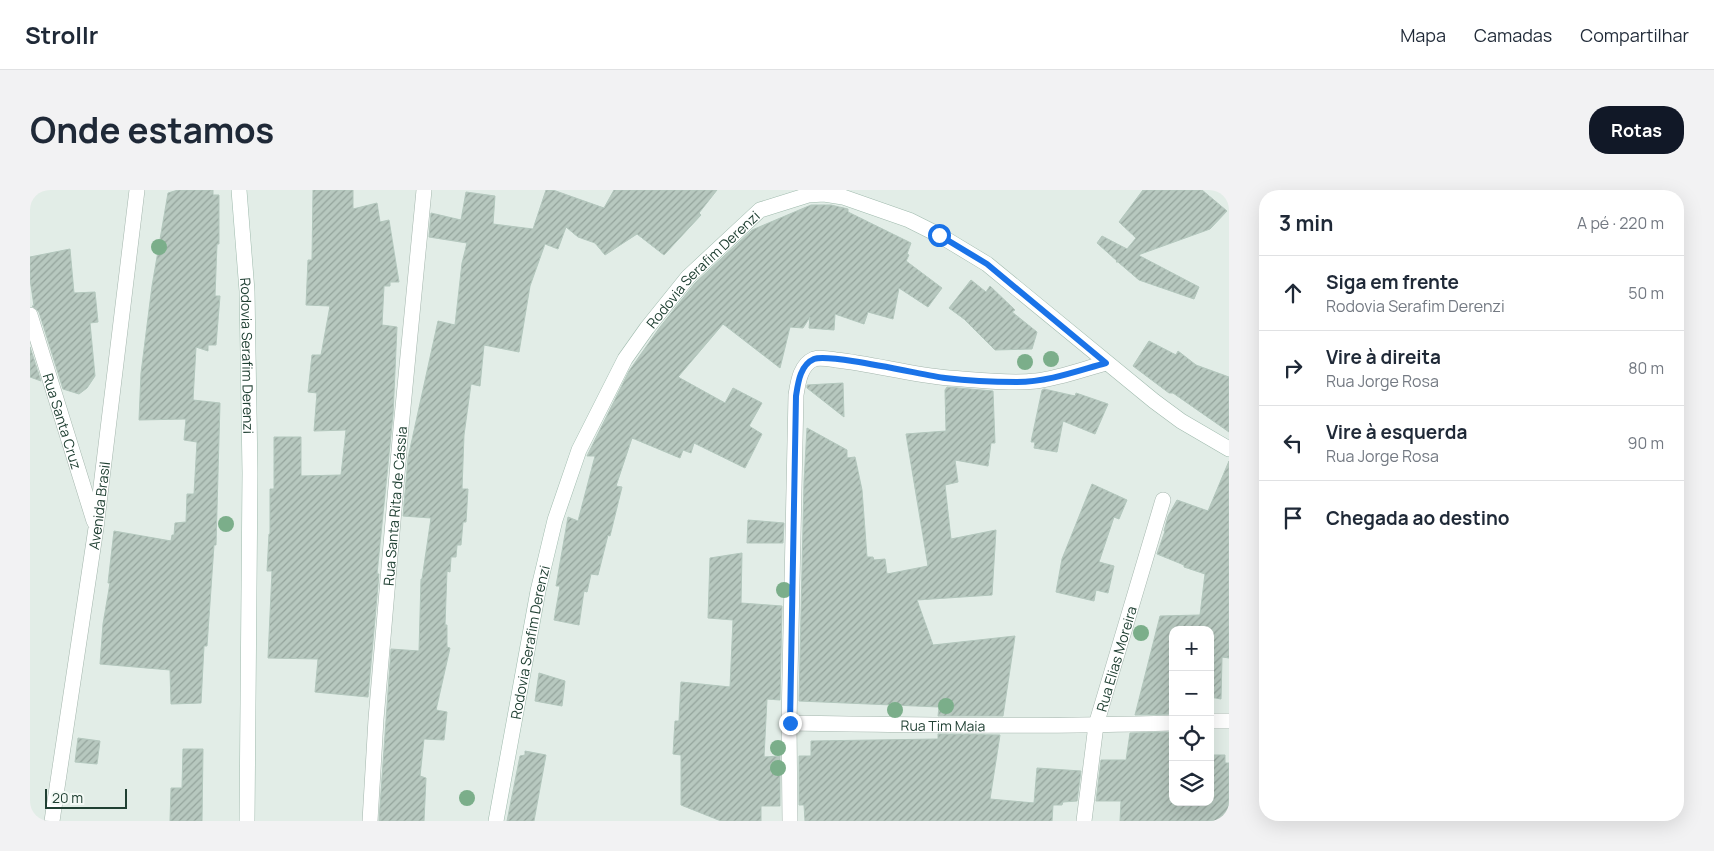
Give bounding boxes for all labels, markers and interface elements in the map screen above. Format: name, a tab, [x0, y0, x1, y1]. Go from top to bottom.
text: Strollr	[25, 18, 98, 51]
text: Mapa	[1400, 23, 1446, 47]
text: Camadas	[1474, 23, 1552, 47]
text: Compartilhar	[1580, 23, 1689, 47]
text: Onde estamos	[30, 106, 274, 154]
button: Rotas	[1589, 106, 1684, 154]
street label: Rodovia Serafim Derenzi	[641, 206, 763, 332]
text: 3 min	[1279, 209, 1333, 237]
text: A pé · 220 m	[1577, 212, 1664, 234]
route start	[928, 224, 951, 247]
text: Siga em frente	[1326, 269, 1459, 295]
street label: Rodovia Serafim Derenzi	[236, 277, 259, 434]
icon: ahead	[1279, 279, 1307, 307]
text: 50 m	[1628, 282, 1664, 304]
text: Rodovia Serafim Derenzi	[1326, 295, 1505, 317]
text: Vire à direita	[1326, 344, 1441, 370]
icon: right	[1279, 354, 1307, 382]
text: 80 m	[1628, 357, 1664, 379]
text: Rua Jorge Rosa	[1326, 370, 1439, 392]
street label: Rua Santa Cruz	[39, 371, 87, 471]
text: Vire à esquerda	[1326, 419, 1467, 445]
street label: Rua Santa Rita de Cássia	[378, 425, 411, 586]
icon: left	[1279, 429, 1307, 457]
text: 90 m	[1628, 432, 1664, 454]
text: Rua Jorge Rosa	[1326, 445, 1439, 467]
street label: Avenida Brasil	[83, 460, 114, 551]
icon: arrive	[1279, 504, 1307, 532]
text: Chegada ao destino	[1326, 505, 1509, 531]
street label: Rodovia Serafim Derenzi	[505, 563, 553, 721]
street label: Rua Elias Moreira	[1091, 604, 1140, 714]
map controls	[1169, 626, 1214, 806]
button: +	[1169, 626, 1214, 671]
button: −	[1169, 671, 1214, 716]
route end	[779, 712, 802, 735]
street label: Rua Tim Maia	[901, 715, 985, 735]
button: locate	[1169, 716, 1214, 761]
button: layers	[1169, 761, 1214, 806]
scale bar	[45, 786, 128, 809]
text: 20 m	[52, 788, 83, 807]

